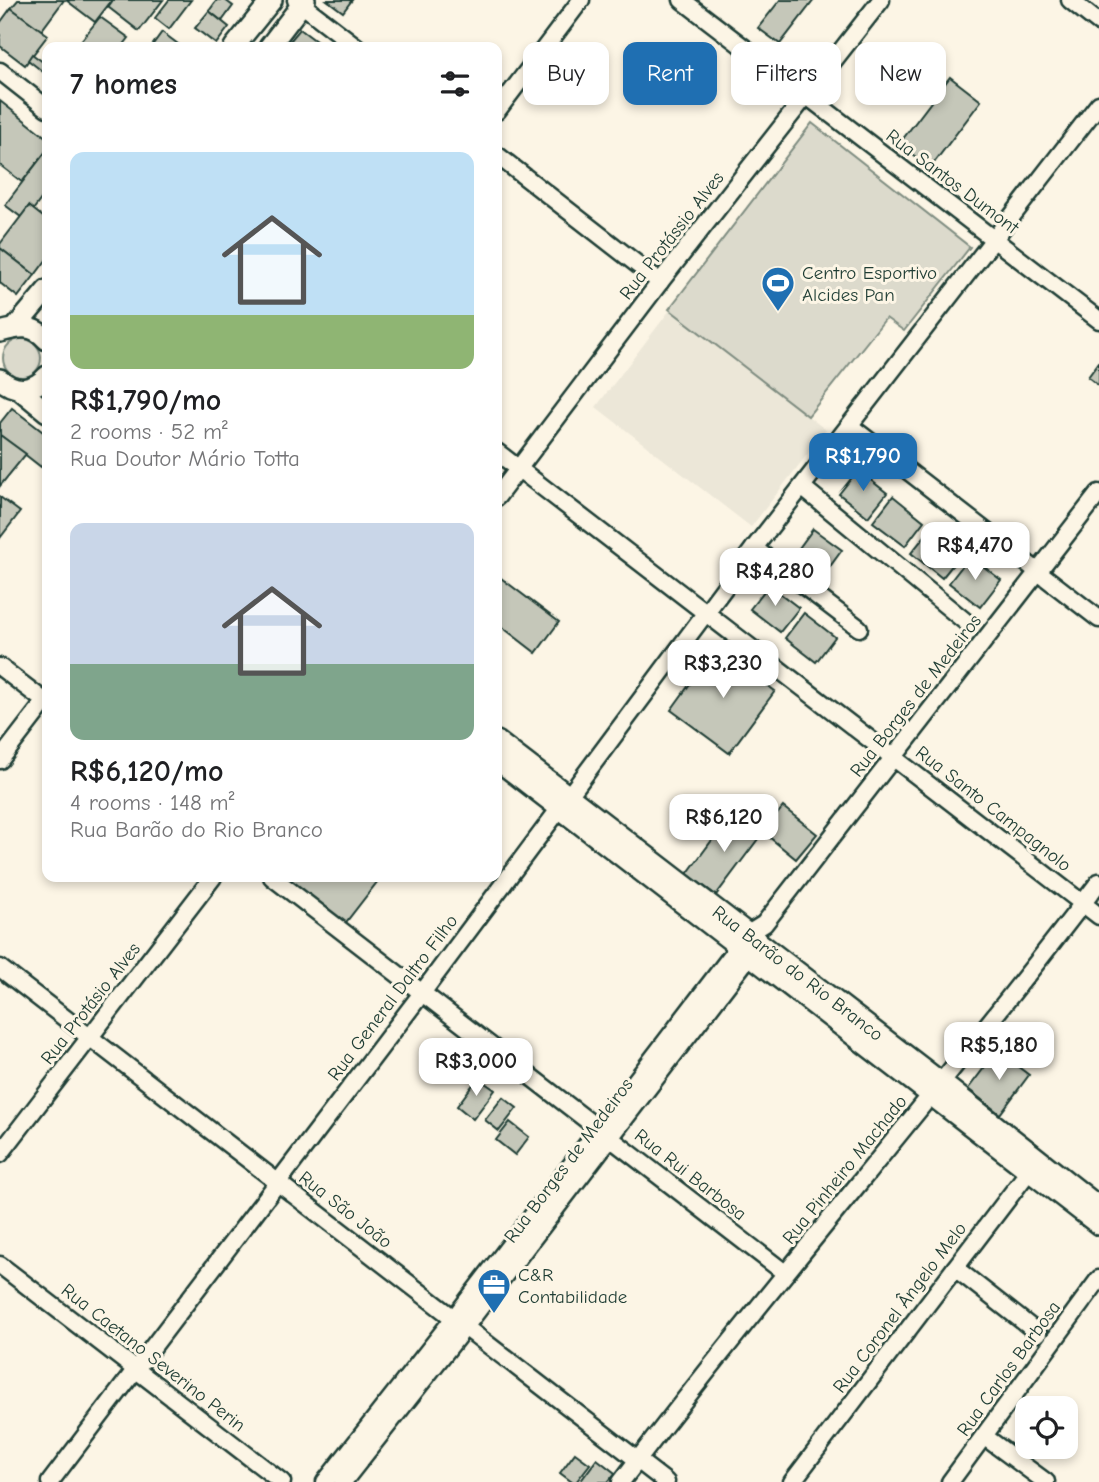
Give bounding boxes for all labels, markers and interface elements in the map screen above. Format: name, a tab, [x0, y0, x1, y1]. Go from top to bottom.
chip: Buy	[523, 42, 609, 105]
chip: Rent	[623, 42, 717, 105]
chip: Filters	[731, 42, 841, 105]
chip: New	[855, 42, 946, 105]
icon: filters	[436, 65, 474, 103]
text: 7 homes	[70, 67, 177, 102]
street label: Rua Santos Dumont	[882, 125, 1024, 239]
street label: Rua Protássio Alves	[615, 167, 729, 304]
icon: home	[209, 197, 335, 323]
place label: Centro Esportivo Alcides Pan	[802, 262, 937, 306]
sports icon: Centro Esportivo Alcides Pan	[759, 264, 797, 313]
text: R$1,790/mo	[70, 383, 221, 418]
text: 2 rooms · 52 m²	[70, 418, 228, 445]
pin: R$1,790	[798, 434, 928, 493]
text: R$1,790	[825, 442, 901, 469]
text: Rua Doutor Mário Totta	[70, 445, 300, 472]
pin: R$4,470	[910, 522, 1040, 582]
text: R$4,470	[937, 531, 1013, 558]
pin: R$4,280	[710, 548, 840, 608]
text: R$4,280	[736, 557, 814, 584]
icon: home	[209, 568, 335, 694]
street label: Rua Borges de Medeiros	[846, 610, 986, 781]
pin: R$3,230	[658, 640, 788, 700]
text: R$3,230	[684, 649, 762, 676]
street label: Rua Santo Campagnolo	[911, 741, 1075, 876]
text: R$6,120/mo	[70, 754, 223, 789]
text: 4 rooms · 148 m²	[70, 789, 234, 816]
pin: R$6,120	[659, 794, 789, 854]
text: R$6,120	[685, 803, 763, 830]
text: Rua Barão do Rio Branco	[70, 816, 323, 843]
street label: Rua Barão do Rio Branco	[708, 901, 887, 1046]
street label: Rua General Daltro Filho	[323, 910, 463, 1085]
street label: Rua Protásio Alves	[36, 938, 145, 1069]
pin: R$5,180	[934, 1023, 1064, 1082]
text: R$5,180	[960, 1031, 1038, 1058]
pin: R$3,000	[411, 1038, 541, 1098]
text: R$3,000	[435, 1047, 517, 1074]
street label: Rua Borges de Medeiros	[500, 1074, 638, 1247]
street label: Rua Pinheiro Machado	[778, 1091, 912, 1249]
street label: Rua Rui Barbosa	[630, 1124, 751, 1225]
street label: Rua São João	[294, 1166, 396, 1253]
street label: Rua Coronel Ângelo Melo	[828, 1218, 971, 1397]
place label: C&R Contabilidade	[518, 1264, 627, 1308]
office icon: C&R Contabilidade	[475, 1266, 513, 1315]
street label: Rua Caetano Severino Perin	[57, 1279, 250, 1436]
street label: Rua Carlos Barbosa	[952, 1297, 1065, 1440]
map controls	[1015, 1396, 1078, 1459]
button: locate	[1015, 1396, 1078, 1459]

